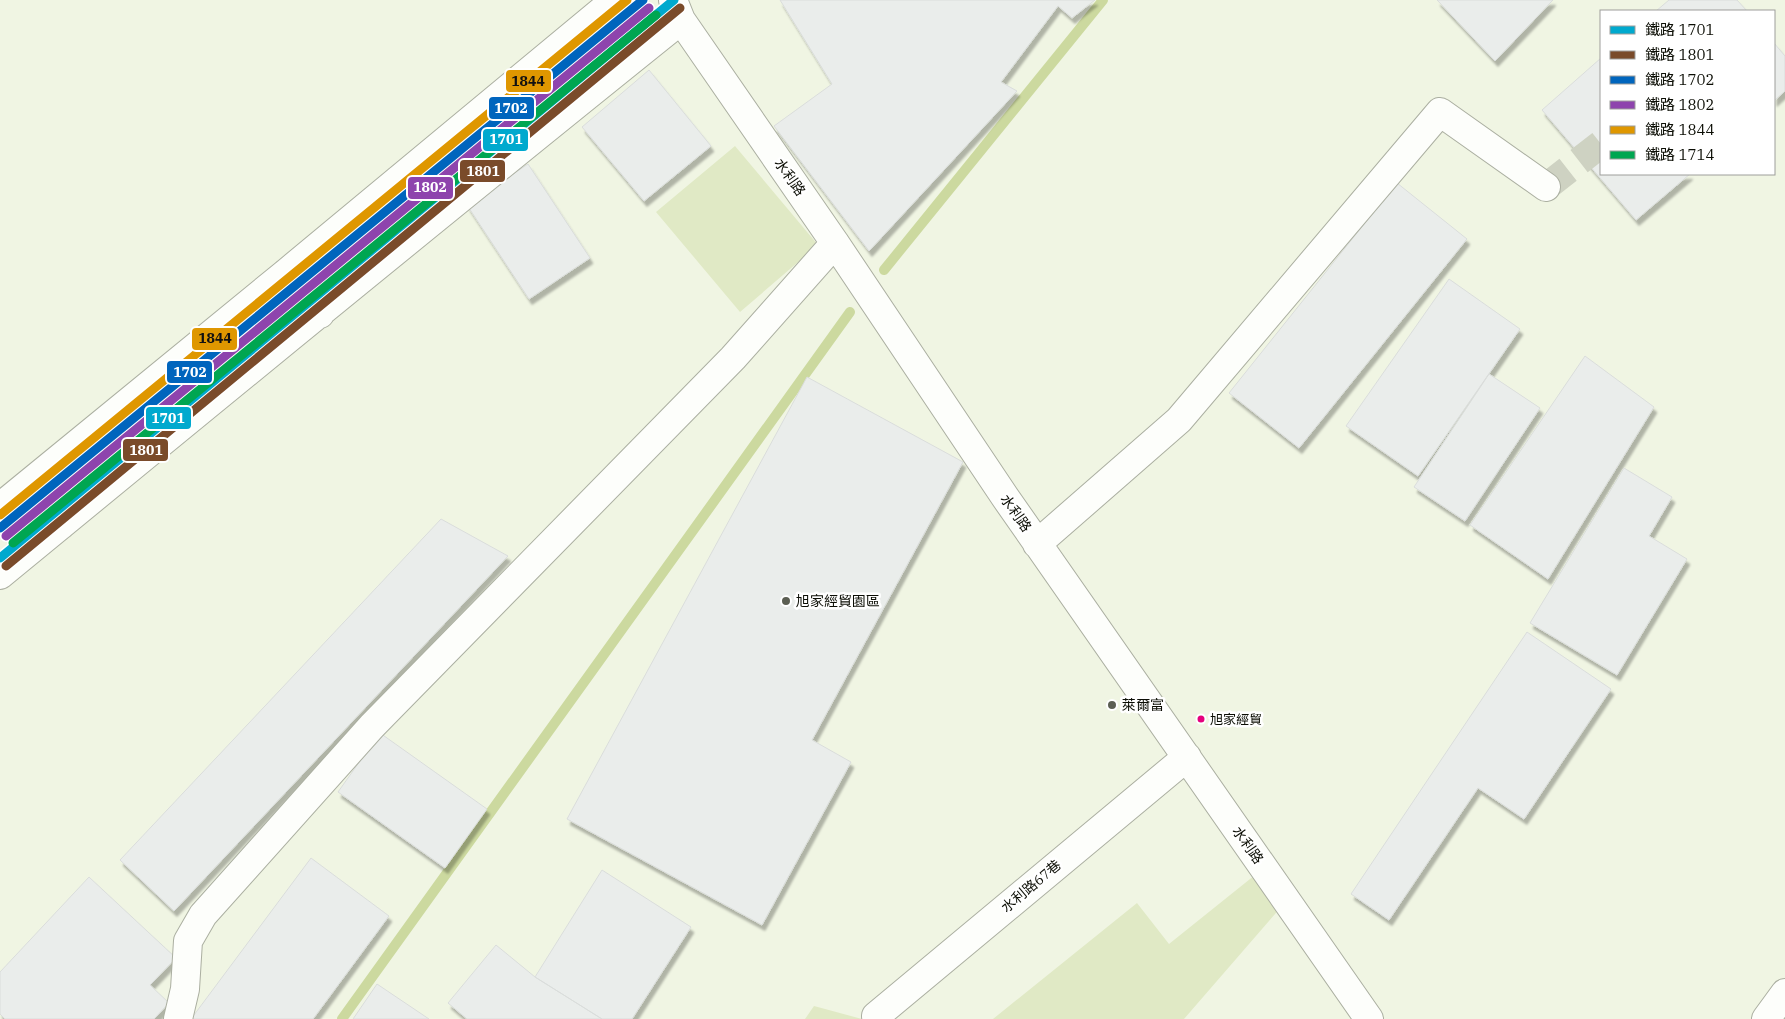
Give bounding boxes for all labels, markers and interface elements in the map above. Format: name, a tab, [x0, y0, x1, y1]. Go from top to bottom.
legend	[1600, 10, 1775, 175]
text: 鐵路 1701	[1645, 20, 1714, 39]
text: 鐵路 1801	[1645, 45, 1714, 64]
line badge: 1844	[505, 69, 552, 93]
text: 鐵路 1702	[1645, 70, 1714, 89]
text: 1844	[511, 72, 545, 90]
text: 鐵路 1802	[1645, 95, 1714, 114]
line badge: 1702	[488, 96, 535, 120]
text: 1702	[494, 99, 528, 117]
text: 鐵路 1844	[1645, 120, 1714, 139]
line badge: 1701	[482, 128, 529, 152]
text: 1701	[489, 130, 523, 148]
text: 鐵路 1714	[1645, 145, 1714, 164]
street label: 水利路	[771, 155, 809, 199]
line badge: 1801	[459, 159, 506, 183]
text: 1801	[466, 162, 500, 180]
line badge: 1802	[407, 176, 454, 200]
text: 1802	[413, 178, 447, 196]
line badge: 1844	[191, 327, 238, 351]
text: 1844	[198, 329, 232, 347]
line badge: 1702	[166, 360, 213, 384]
text: 1702	[173, 363, 207, 381]
line badge: 1701	[145, 406, 192, 430]
text: 1701	[151, 409, 185, 427]
line badge: 1801	[122, 438, 169, 462]
text: 1801	[129, 441, 163, 459]
street label: 水利路	[997, 491, 1035, 535]
place label: 旭家經貿園區	[796, 592, 880, 610]
marker: 旭家經貿園區	[780, 595, 792, 607]
place label: 萊爾富	[1122, 696, 1164, 714]
marker: 萊爾富	[1106, 699, 1118, 711]
place label: 旭家經貿	[1210, 711, 1262, 728]
marker: 旭家經貿	[1196, 714, 1206, 724]
street label: 水利路	[1229, 823, 1267, 867]
street label: 水利路67巷	[997, 856, 1065, 916]

